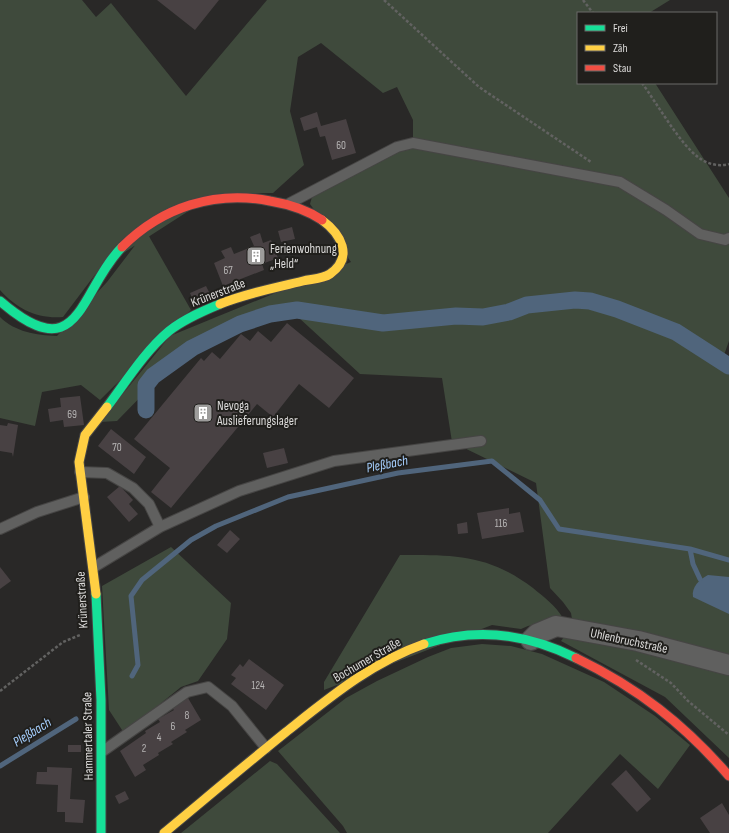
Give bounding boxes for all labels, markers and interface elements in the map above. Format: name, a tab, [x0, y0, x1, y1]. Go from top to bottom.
legend	[577, 12, 717, 84]
text: Frei	[613, 21, 628, 36]
text: Zäh	[613, 41, 628, 56]
text: Stau	[613, 61, 631, 76]
house number: 60	[336, 139, 346, 152]
place label: Ferienwohnung „Held“	[270, 241, 337, 272]
building icon: Ferienwohnung „Held“	[245, 245, 267, 267]
house number: 67	[223, 264, 233, 277]
street label: Krünerstraße	[188, 275, 248, 311]
place label: Nevoga Auslieferungslager	[216, 398, 298, 429]
building icon: Nevoga Auslieferungslager	[192, 402, 214, 424]
house number: 69	[67, 408, 77, 421]
house number: 70	[112, 441, 122, 454]
water label: Pleßbach	[365, 452, 409, 476]
house number: 116	[495, 517, 507, 530]
street label: Krünerstraße	[73, 571, 91, 629]
street label: Uhlenbruchstraße	[589, 625, 669, 657]
street label: Bochumer Straße	[330, 634, 404, 686]
house number: 124	[251, 679, 265, 692]
street label: Hammertaler Straße	[79, 692, 97, 780]
house number: 8	[185, 709, 190, 722]
water label: Pleßbach	[10, 714, 55, 750]
house number: 6	[171, 720, 176, 733]
house number: 4	[157, 731, 162, 744]
house number: 2	[142, 742, 147, 755]

